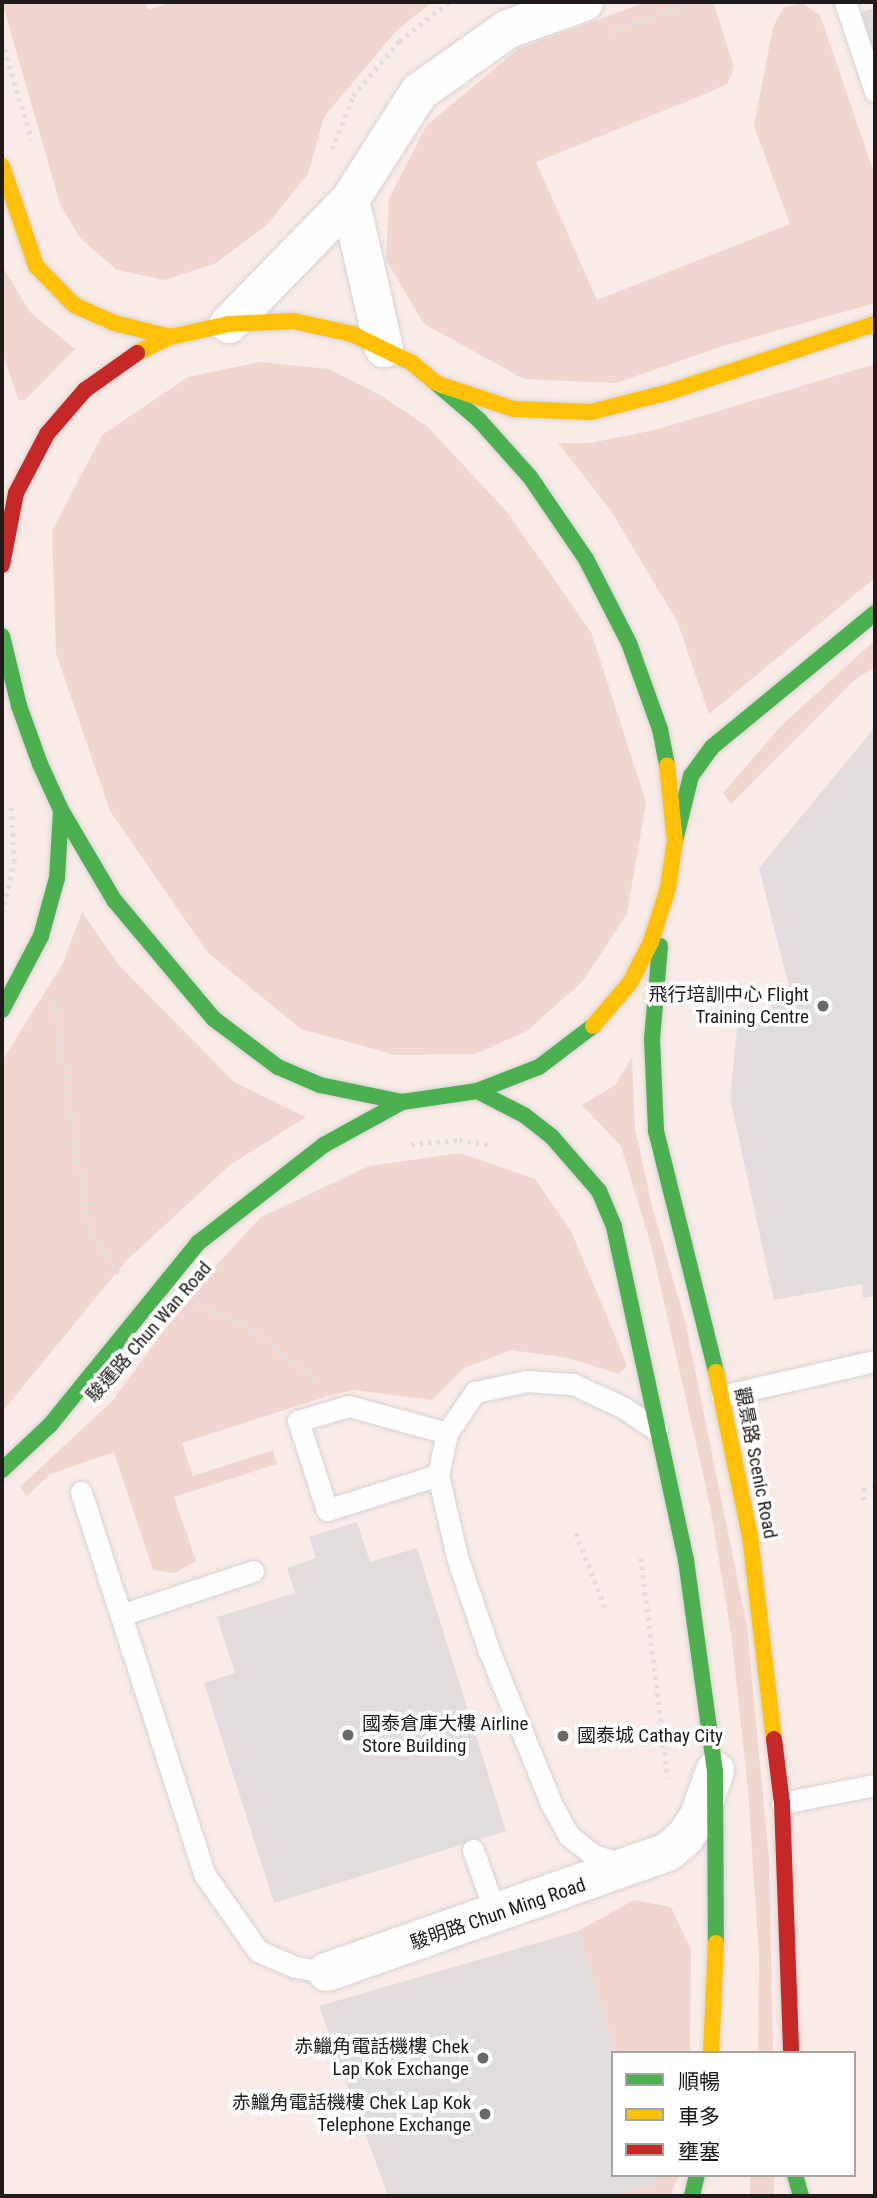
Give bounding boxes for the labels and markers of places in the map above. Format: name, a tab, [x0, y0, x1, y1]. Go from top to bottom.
place label: 飛行培訓中心 Flight Training Centre	[649, 984, 809, 1028]
marker: 飛行培訓中心 Flight Training Centre	[815, 998, 831, 1014]
place label: 國泰倉庫大樓 Airline Store Building	[362, 1713, 528, 1757]
place label: 國泰城 Cathay City	[577, 1725, 723, 1747]
marker: 國泰倉庫大樓 Airline Store Building	[340, 1727, 356, 1743]
marker: 國泰城 Cathay City	[555, 1728, 571, 1744]
place label: 赤鱲角電話機樓 Chek Lap Kok Exchange	[294, 2036, 469, 2080]
marker: 赤鱲角電話機樓 Chek Lap Kok Exchange	[475, 2050, 491, 2066]
place label: 赤鱲角電話機樓 Chek Lap Kok Telephone Exchange	[232, 2092, 471, 2136]
marker: 赤鱲角電話機樓 Chek Lap Kok Telephone Exchange	[477, 2106, 493, 2122]

